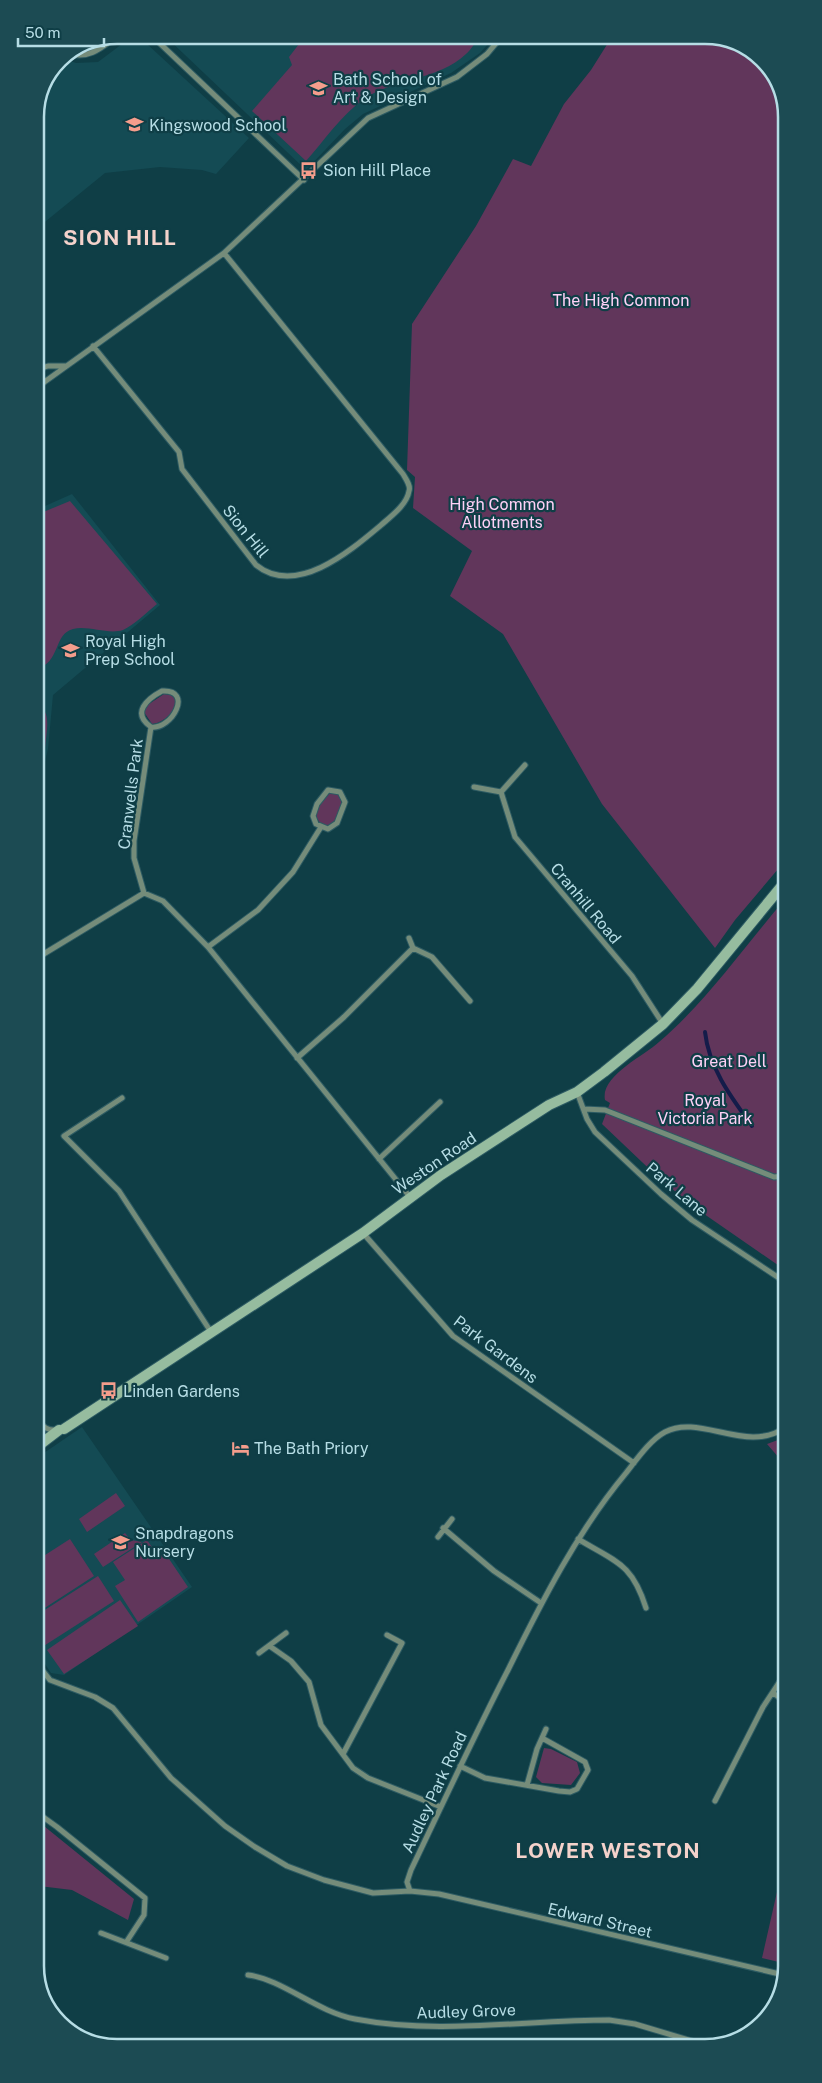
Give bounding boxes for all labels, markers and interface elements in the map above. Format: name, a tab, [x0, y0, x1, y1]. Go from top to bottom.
scale bar	[18, 15, 104, 47]
text: 50 m	[25, 24, 60, 41]
place label: Bath School of Art & Design	[333, 70, 442, 107]
school or university icon: Bath School of Art & Design	[309, 78, 329, 98]
school or university icon: Kingswood School	[125, 115, 145, 135]
place label: Kingswood School	[149, 116, 286, 135]
bus stop icon: Sion Hill Place	[299, 160, 319, 180]
place label: Sion Hill Place	[323, 161, 431, 180]
district label: SION HILL	[63, 225, 177, 250]
park label: The High Common	[553, 291, 689, 310]
park label: High Common Allotments	[449, 495, 555, 532]
street label: Sion Hill	[219, 501, 273, 562]
place label: Royal High Prep School	[85, 632, 175, 669]
school or university icon: Royal High Prep School	[61, 640, 81, 660]
street label: Cranwells Park	[114, 738, 147, 851]
street label: Cranhill Road	[546, 859, 625, 948]
park label: Great Dell	[691, 1052, 767, 1071]
park label: Royal Victoria Park	[657, 1091, 753, 1128]
street label: Weston Road	[389, 1128, 480, 1199]
street label: Park Lane	[642, 1158, 711, 1220]
street label: Park Gardens	[450, 1312, 542, 1387]
bus stop icon: Linden Gardens	[99, 1381, 119, 1401]
place label: Linden Gardens	[123, 1382, 240, 1401]
hotel icon: The Bath Priory	[230, 1438, 250, 1458]
place label: The Bath Priory	[254, 1439, 369, 1458]
place label: Snapdragons Nursery	[135, 1524, 234, 1561]
school or university icon: Snapdragons Nursery	[111, 1532, 131, 1552]
street label: Audley Park Road	[398, 1728, 471, 1856]
district label: LOWER WESTON	[515, 1838, 701, 1863]
street label: Edward Street	[546, 1899, 654, 1942]
street label: Audley Grove	[416, 2000, 516, 2023]

